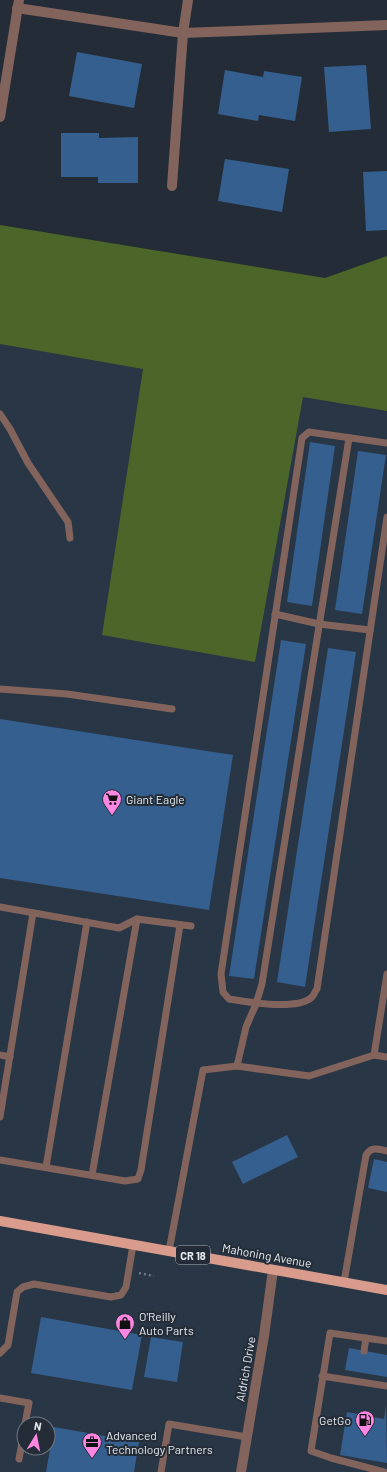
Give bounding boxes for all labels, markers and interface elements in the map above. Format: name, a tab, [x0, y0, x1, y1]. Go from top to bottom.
supermarket icon: Giant Eagle	[101, 788, 123, 816]
place label: Giant Eagle	[126, 792, 185, 806]
street label: Mahoning Avenue	[221, 1240, 313, 1270]
road number: CR 18	[176, 1246, 210, 1264]
place label: O'Reilly Auto Parts	[139, 1309, 194, 1337]
shop icon: O'Reilly Auto Parts	[114, 1312, 136, 1340]
street label: Aldrich Drive	[232, 1335, 258, 1403]
fuel station icon: GetGo	[354, 1409, 376, 1437]
place label: GetGo	[319, 1413, 351, 1427]
north arrow	[16, 1416, 56, 1456]
text: N	[33, 1419, 43, 1433]
place label: Advanced Technology Partners	[106, 1428, 213, 1456]
office icon: Advanced Technology Partners	[81, 1431, 103, 1459]

